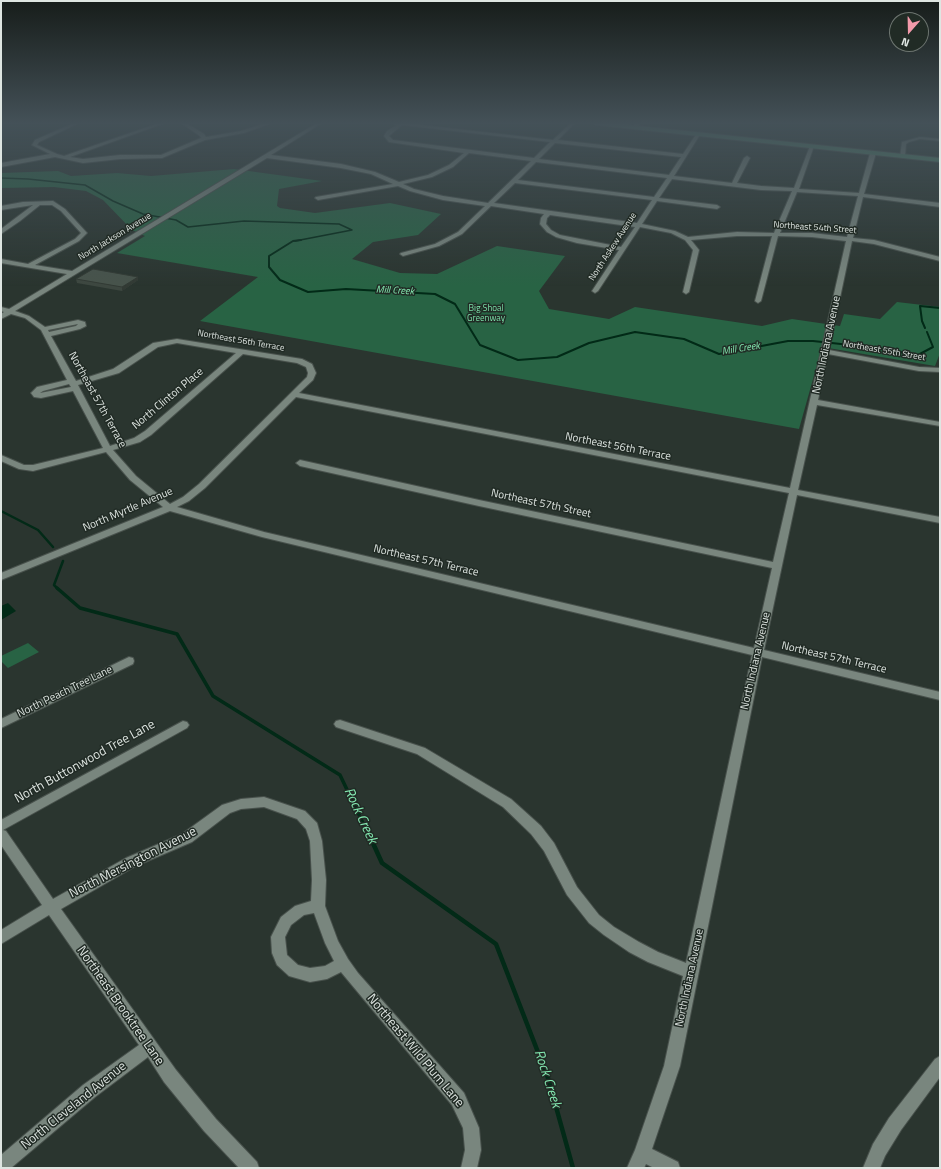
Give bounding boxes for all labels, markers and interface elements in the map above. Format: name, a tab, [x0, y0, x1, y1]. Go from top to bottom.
north arrow	[889, 12, 929, 52]
text: N	[899, 34, 912, 51]
street label: North Jackson Avenue	[77, 211, 153, 263]
street label: North Askew Avenue	[587, 211, 639, 283]
street label: Northeast 54th Street	[773, 220, 857, 236]
water label: Mill Creek	[376, 284, 414, 298]
street label: North Indiana Avenue	[810, 295, 844, 395]
park label: Big Shoal Greenway	[467, 304, 505, 325]
street label: Northeast 56th Terrace	[197, 328, 285, 354]
street label: Northeast 55th Street	[842, 338, 926, 364]
water label: Mill Creek	[721, 340, 761, 358]
street label: Northeast 57th Terrace	[65, 350, 129, 450]
street label: North Clinton Place	[130, 365, 206, 433]
street label: Northeast 56th Terrace	[564, 430, 672, 464]
street label: North Myrtle Avenue	[81, 485, 175, 535]
street label: Northeast 57th Street	[490, 487, 592, 521]
street label: Northeast 57th Terrace	[372, 542, 480, 580]
street label: North Indiana Avenue	[738, 611, 774, 711]
street label: Northeast 57th Terrace	[780, 639, 888, 677]
street label: North Peach Tree Lane	[15, 663, 115, 721]
street label: North Buttonwood Tree Lane	[12, 717, 158, 807]
water label: Rock Creek	[340, 785, 380, 847]
street label: North Mersington Avenue	[67, 824, 199, 902]
street label: North Indiana Avenue	[673, 928, 707, 1028]
street label: Northeast Brooktree Lane	[73, 943, 167, 1069]
street label: Northeast Wild Plum Lane	[363, 991, 467, 1111]
water label: Rock Creek	[530, 1048, 564, 1110]
street label: North Cleveland Avenue	[18, 1059, 130, 1153]

